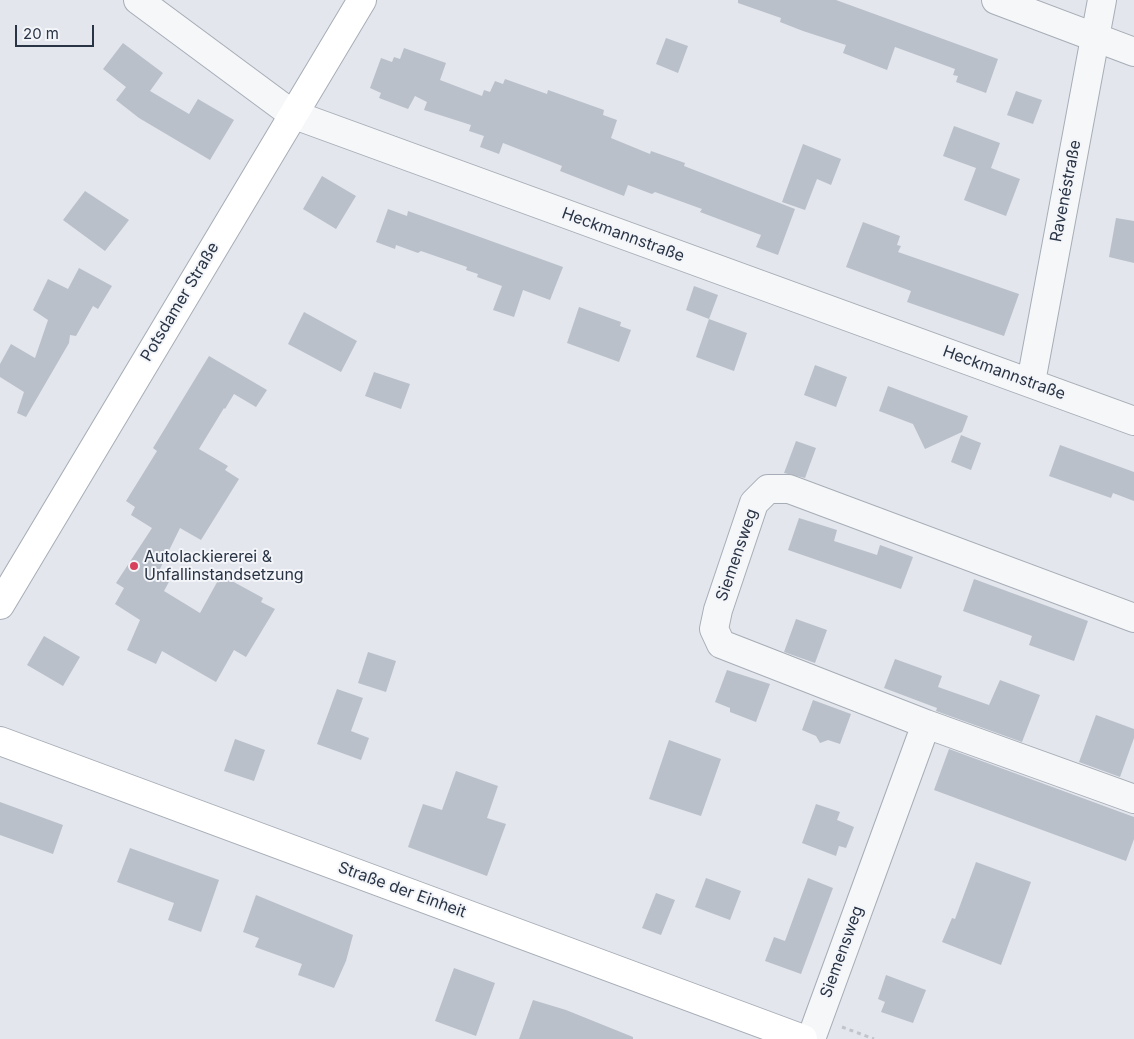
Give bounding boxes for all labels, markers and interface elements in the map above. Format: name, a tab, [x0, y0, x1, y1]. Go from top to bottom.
scale bar	[18, 15, 96, 47]
text: 20 m	[23, 24, 59, 43]
street label: Ravenéstraße	[1047, 138, 1085, 244]
street label: Heckmannstraße	[559, 204, 687, 266]
street label: Potsdamer Straße	[137, 239, 223, 365]
street label: Heckmannstraße	[940, 342, 1068, 404]
street label: Siemensweg	[712, 506, 762, 604]
place label: Autolackiererei & Unfallinstandsetzung	[144, 547, 304, 585]
marker: Autolackiererei & Unfallinstandsetzung	[128, 560, 140, 572]
street label: Straße der Einheit	[335, 858, 469, 922]
street label: Siemensweg	[816, 903, 868, 1001]

